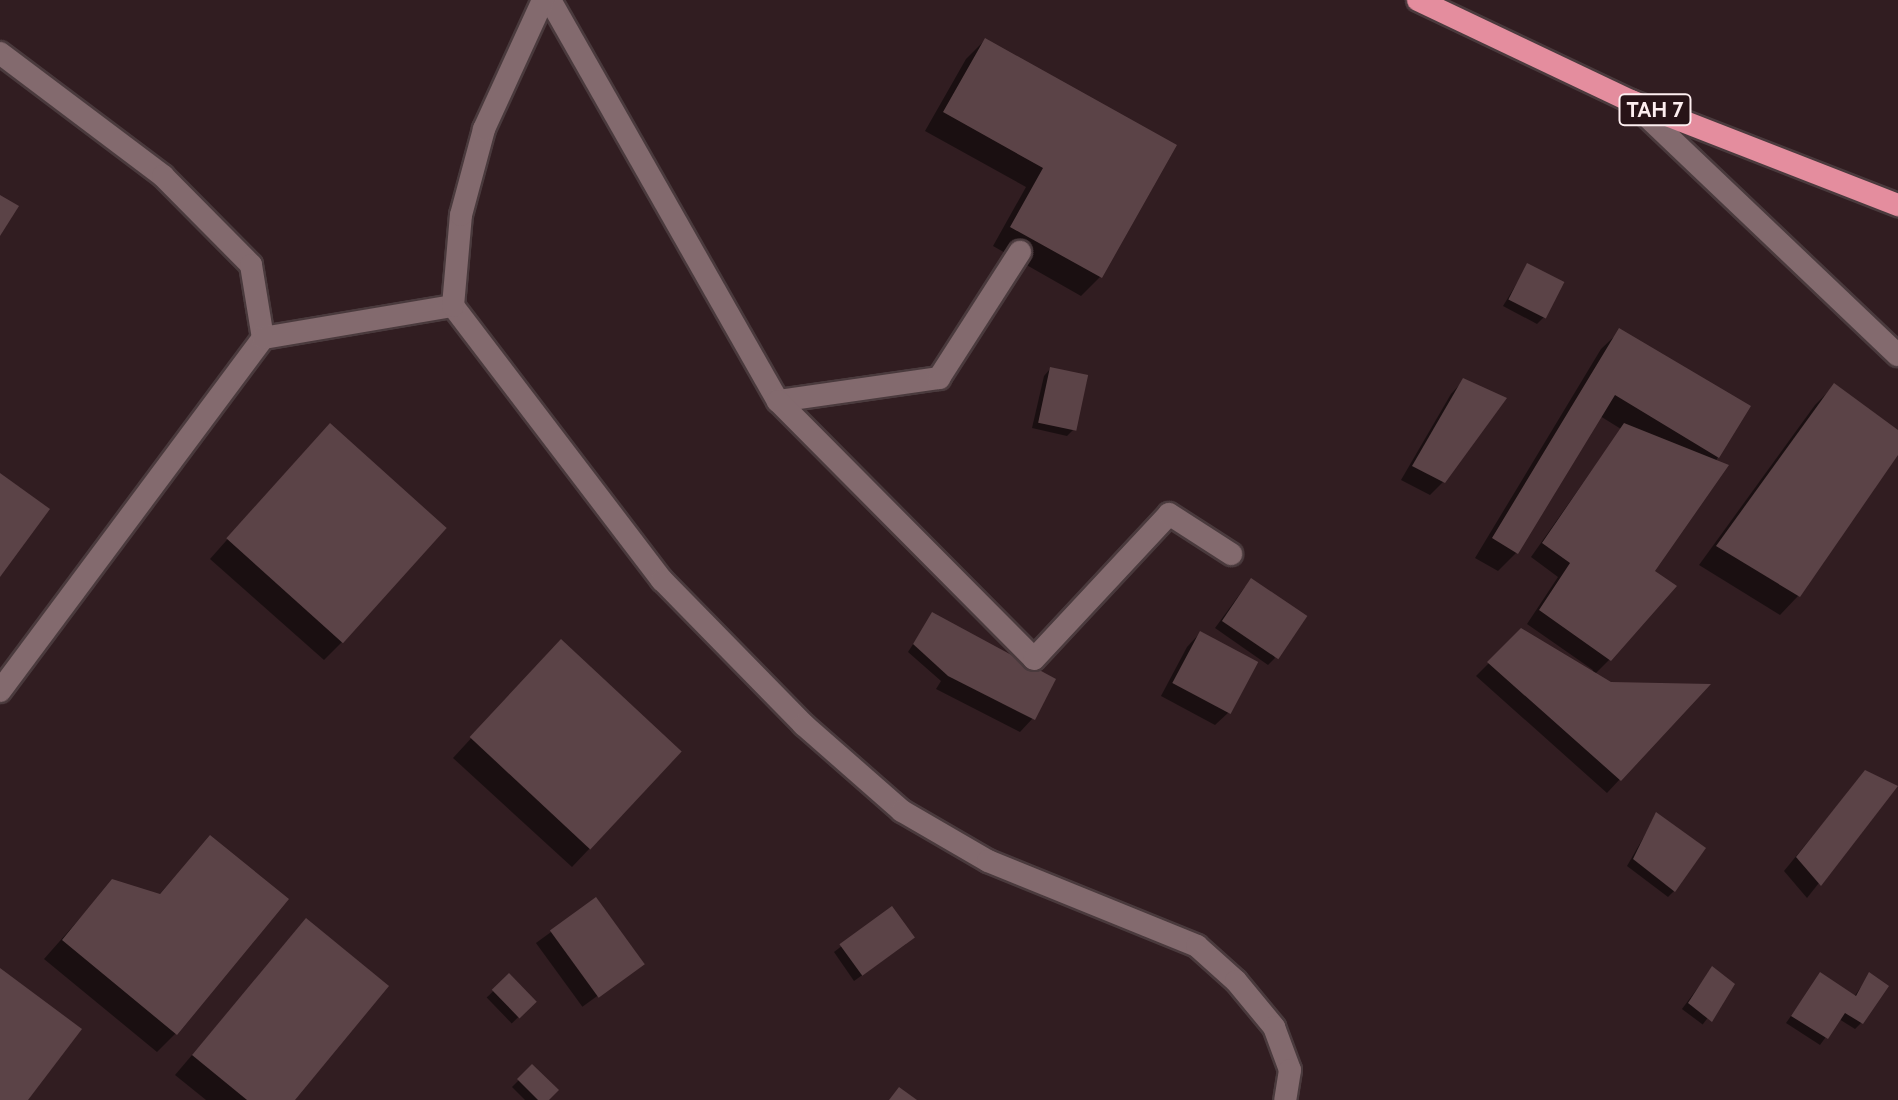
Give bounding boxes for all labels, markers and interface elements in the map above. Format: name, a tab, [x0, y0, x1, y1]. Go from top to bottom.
road number: TAH 7	[1617, 92, 1693, 128]

